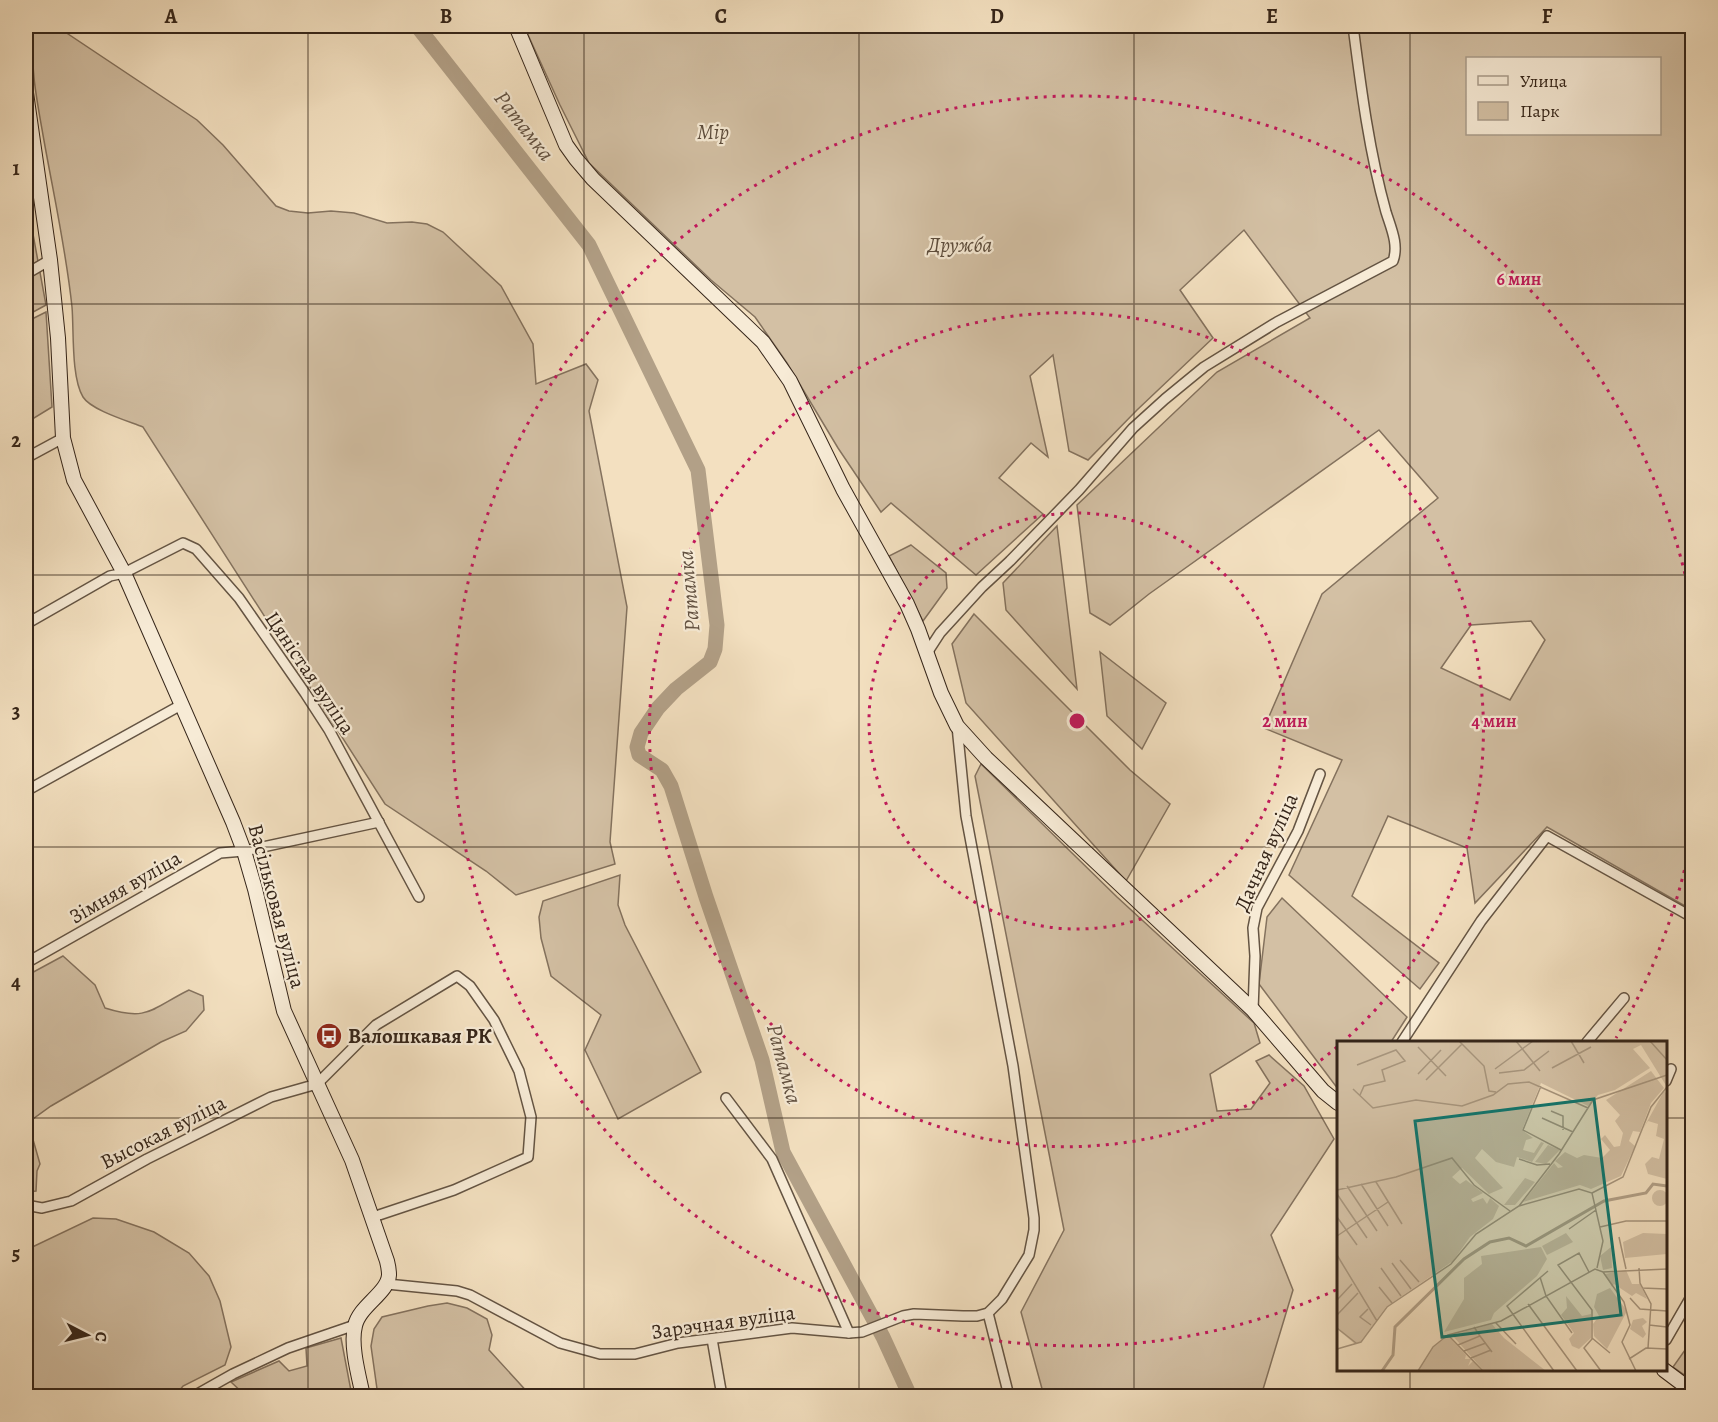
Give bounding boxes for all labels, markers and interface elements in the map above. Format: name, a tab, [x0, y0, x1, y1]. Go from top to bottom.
text: A	[164, 3, 178, 30]
text: B	[440, 3, 452, 30]
text: C	[715, 3, 727, 30]
text: D	[990, 3, 1004, 30]
text: E	[1266, 3, 1278, 30]
text: F	[1542, 3, 1553, 30]
legend	[1466, 57, 1661, 135]
text: Улица	[1520, 69, 1568, 93]
water label: Ратамка	[487, 85, 561, 167]
text: Парк	[1520, 99, 1560, 123]
park label: Мір	[697, 118, 729, 146]
text: 1	[12, 155, 20, 182]
park label: Дружба	[926, 231, 993, 259]
text: 6 мин	[1497, 267, 1541, 291]
text: 2	[11, 427, 21, 454]
water label: Ратамка	[670, 549, 708, 633]
street label: Цяністая вуліца	[258, 606, 362, 740]
text: 3	[12, 698, 20, 725]
text: 2 мин	[1262, 709, 1308, 733]
text: 4 мин	[1471, 709, 1517, 733]
centre of rings	[1067, 711, 1087, 731]
street label: Дачная вуліца	[1227, 788, 1305, 916]
street label: Васільковая вуліца	[242, 821, 312, 992]
street label: Зімняя вуліца	[64, 844, 186, 930]
text: 4	[11, 969, 21, 996]
bus stop icon: Валошкавая РК	[314, 1021, 344, 1051]
water label: Ратамка	[759, 1021, 809, 1107]
place label: Валошкавая РК	[348, 1022, 492, 1050]
inset map	[1337, 1041, 1667, 1371]
street label: Высокая вуліца	[95, 1088, 231, 1176]
text: 5	[12, 1240, 20, 1267]
street label: Зарэчная вуліца	[649, 1298, 797, 1346]
north arrow	[57, 1305, 117, 1365]
text: С	[89, 1330, 112, 1343]

